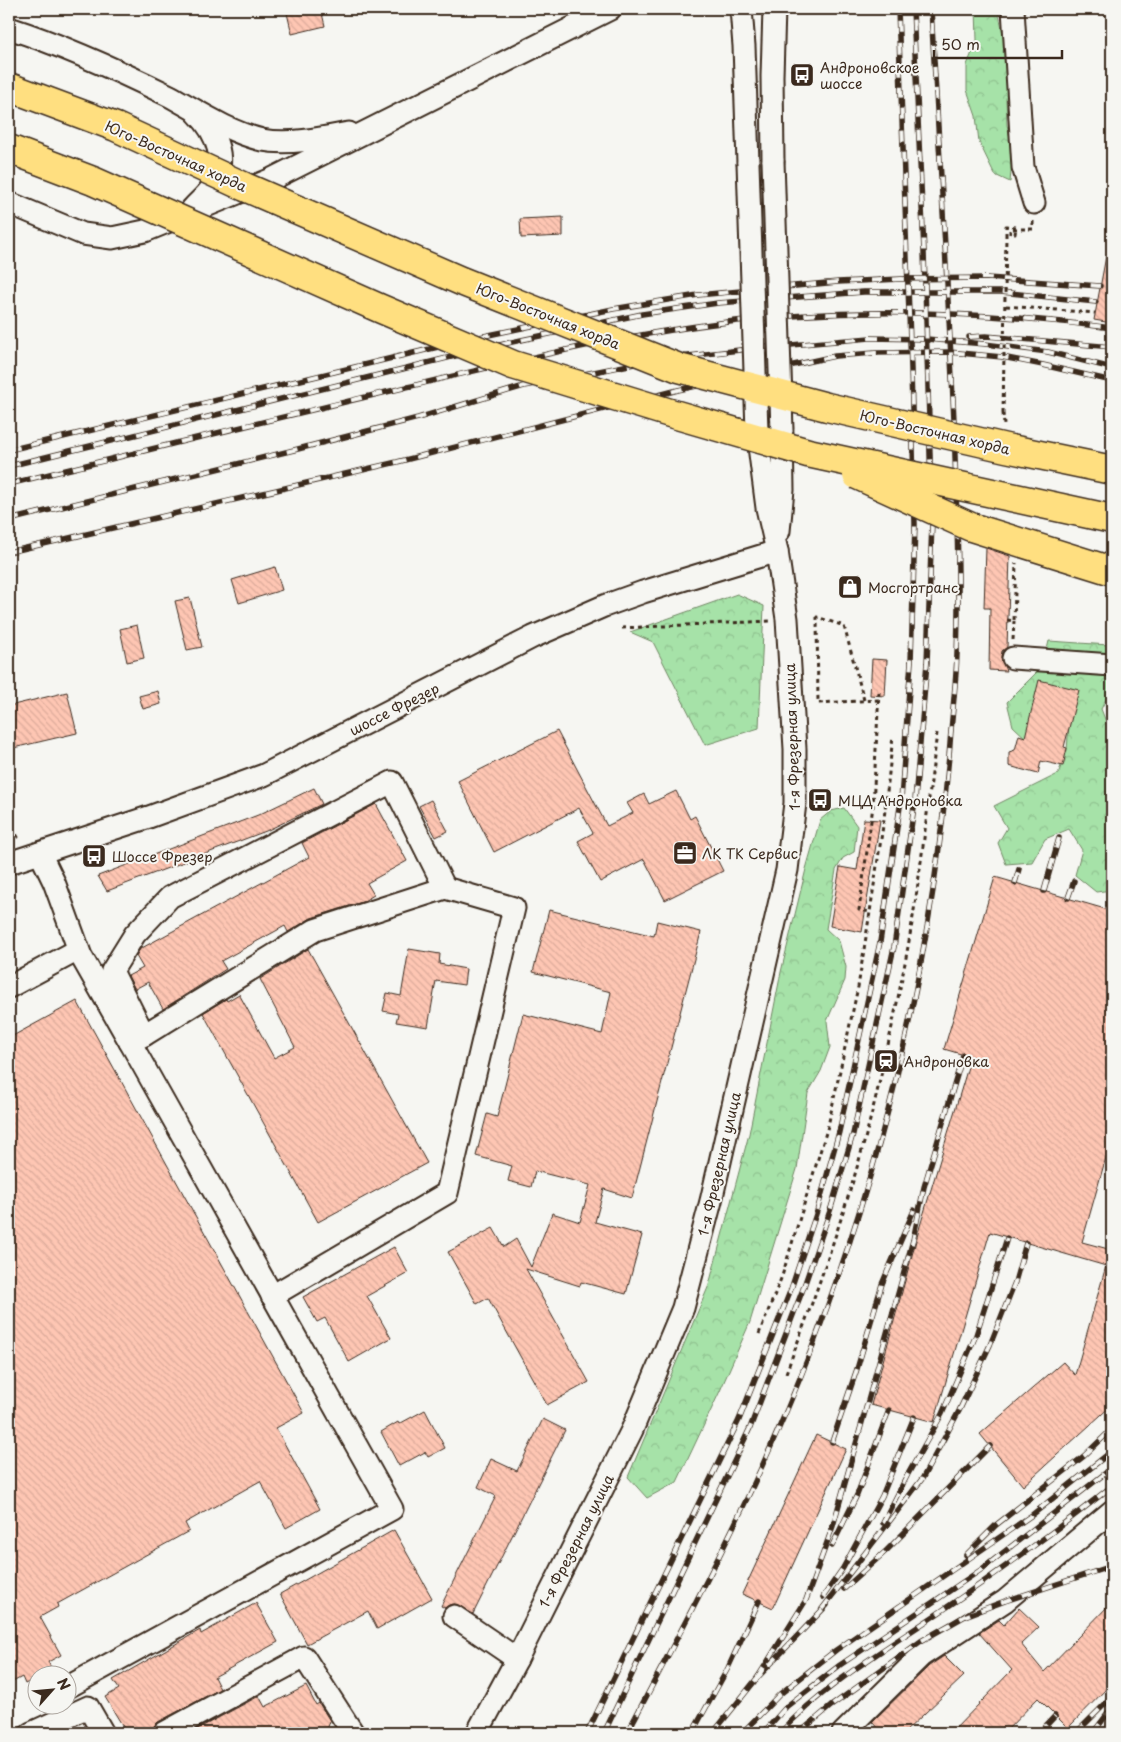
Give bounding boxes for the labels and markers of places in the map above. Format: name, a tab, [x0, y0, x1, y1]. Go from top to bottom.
place label: Андроновское шоссе	[820, 57, 920, 94]
bus stop icon: Андроновское шоссе	[789, 62, 815, 88]
shop icon: Мосгортранс	[837, 574, 863, 600]
place label: Мосгортранс	[868, 577, 958, 598]
bus stop icon: МЦД Андроновка	[807, 787, 833, 813]
place label: МЦД Андроновка	[838, 790, 963, 811]
office icon: ЛК ТК Сервис	[672, 840, 698, 866]
bus stop icon: Шоссе Фрезер	[81, 843, 107, 869]
place label: ЛК ТК Сервис	[702, 843, 798, 864]
place label: Шоссе Фрезер	[112, 846, 213, 867]
station icon: Андроновка	[873, 1048, 899, 1074]
place label: Андроновка	[904, 1051, 989, 1072]

